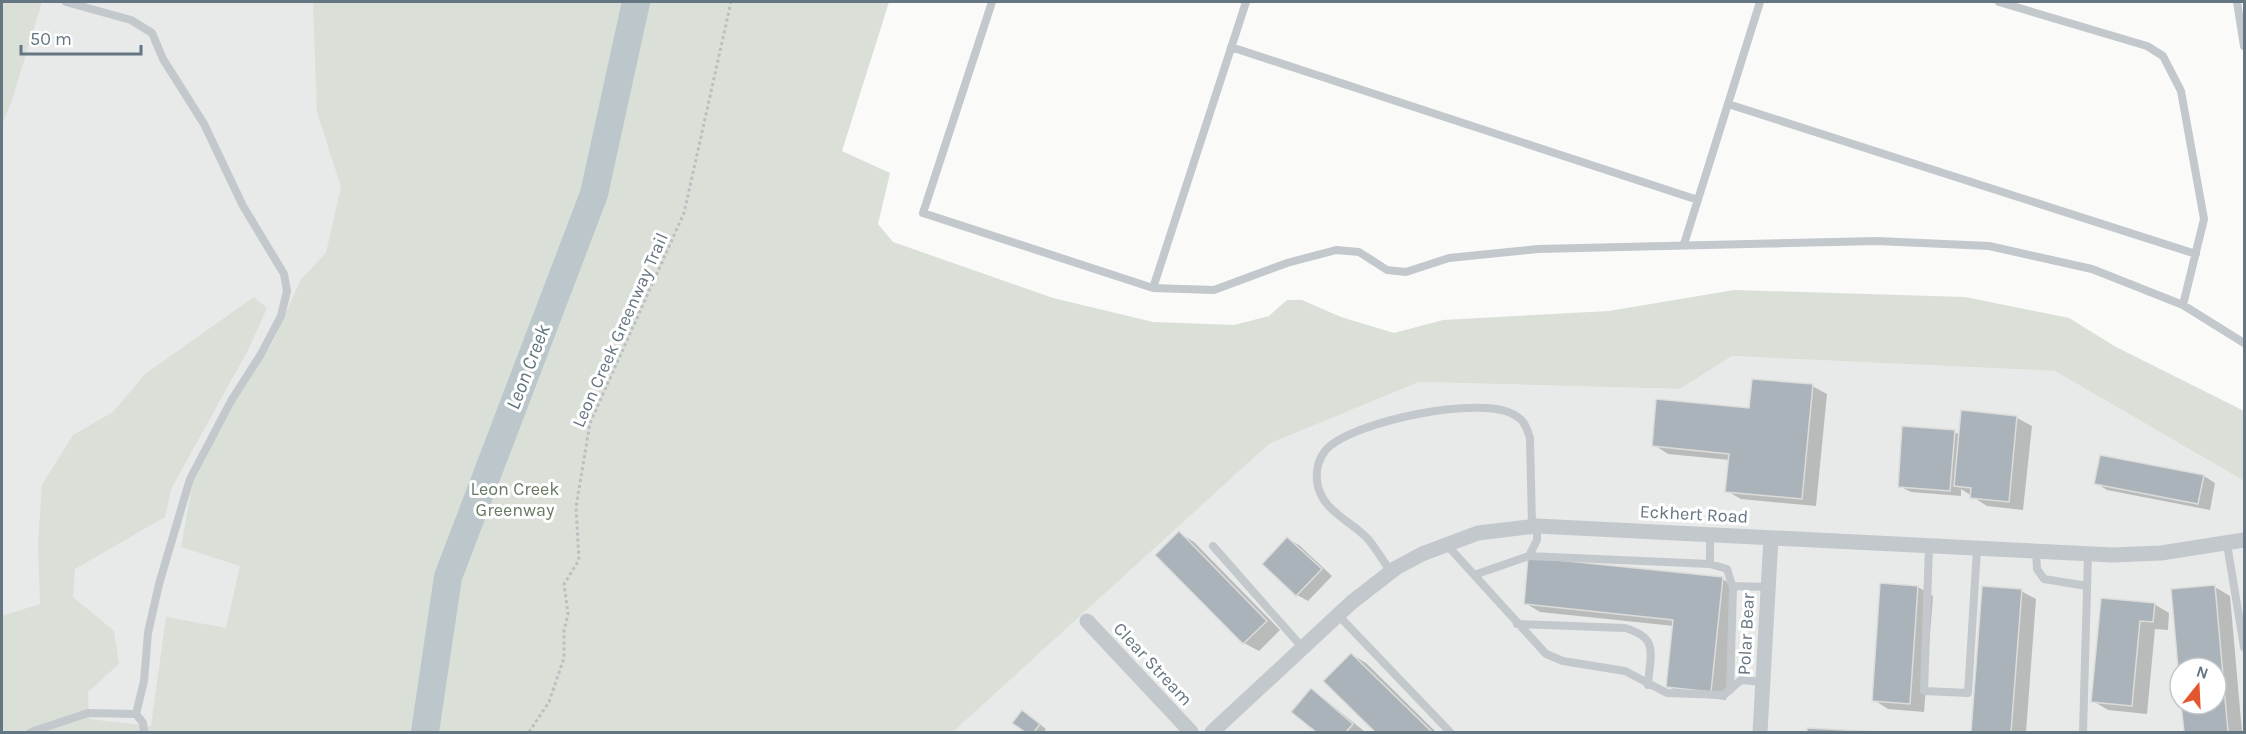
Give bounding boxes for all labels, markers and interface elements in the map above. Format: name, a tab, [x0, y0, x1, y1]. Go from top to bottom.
scale bar	[21, 18, 141, 56]
text: 50 m	[30, 28, 72, 50]
street label: Leon Creek Greenway Trail	[567, 229, 673, 431]
water label: Leon Creek	[501, 320, 555, 413]
park label: Leon Creek Greenway	[471, 478, 559, 521]
street label: Eckhert Road	[1639, 500, 1749, 528]
street label: Polar Bear	[1733, 592, 1759, 676]
street label: Clear Stream	[1109, 618, 1197, 710]
north arrow	[2168, 656, 2228, 716]
text: N	[2194, 661, 2211, 683]

